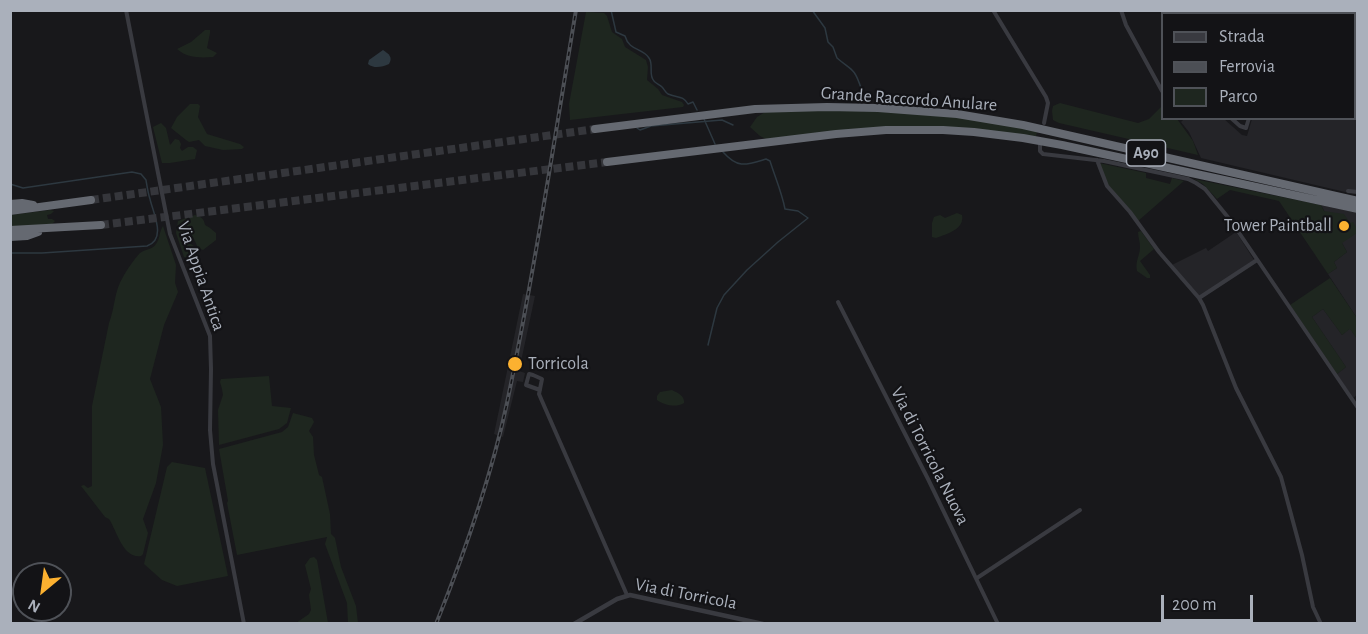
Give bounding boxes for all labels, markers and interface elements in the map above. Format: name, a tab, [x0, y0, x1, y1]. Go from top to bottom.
legend	[1161, 12, 1356, 120]
text: Strada	[1219, 28, 1265, 46]
text: Ferrovia	[1219, 58, 1275, 76]
street label: Grande Raccordo Anulare	[820, 82, 998, 116]
text: Parco	[1219, 88, 1258, 106]
road number: A90	[1126, 140, 1166, 166]
place label: Tower Paintball	[1224, 215, 1332, 237]
street label: Via Appia Antica	[172, 218, 230, 334]
marker: Tower Paintball	[1337, 219, 1351, 233]
place label: Torricola	[528, 353, 589, 375]
marker: Torricola	[506, 355, 524, 373]
street label: Via di Torricola Nuova	[886, 384, 974, 528]
north arrow	[12, 562, 72, 622]
street label: Via di Torricola	[633, 574, 739, 614]
scale bar	[1164, 583, 1256, 621]
text: N	[25, 596, 43, 616]
text: 200 m	[1172, 596, 1217, 614]

